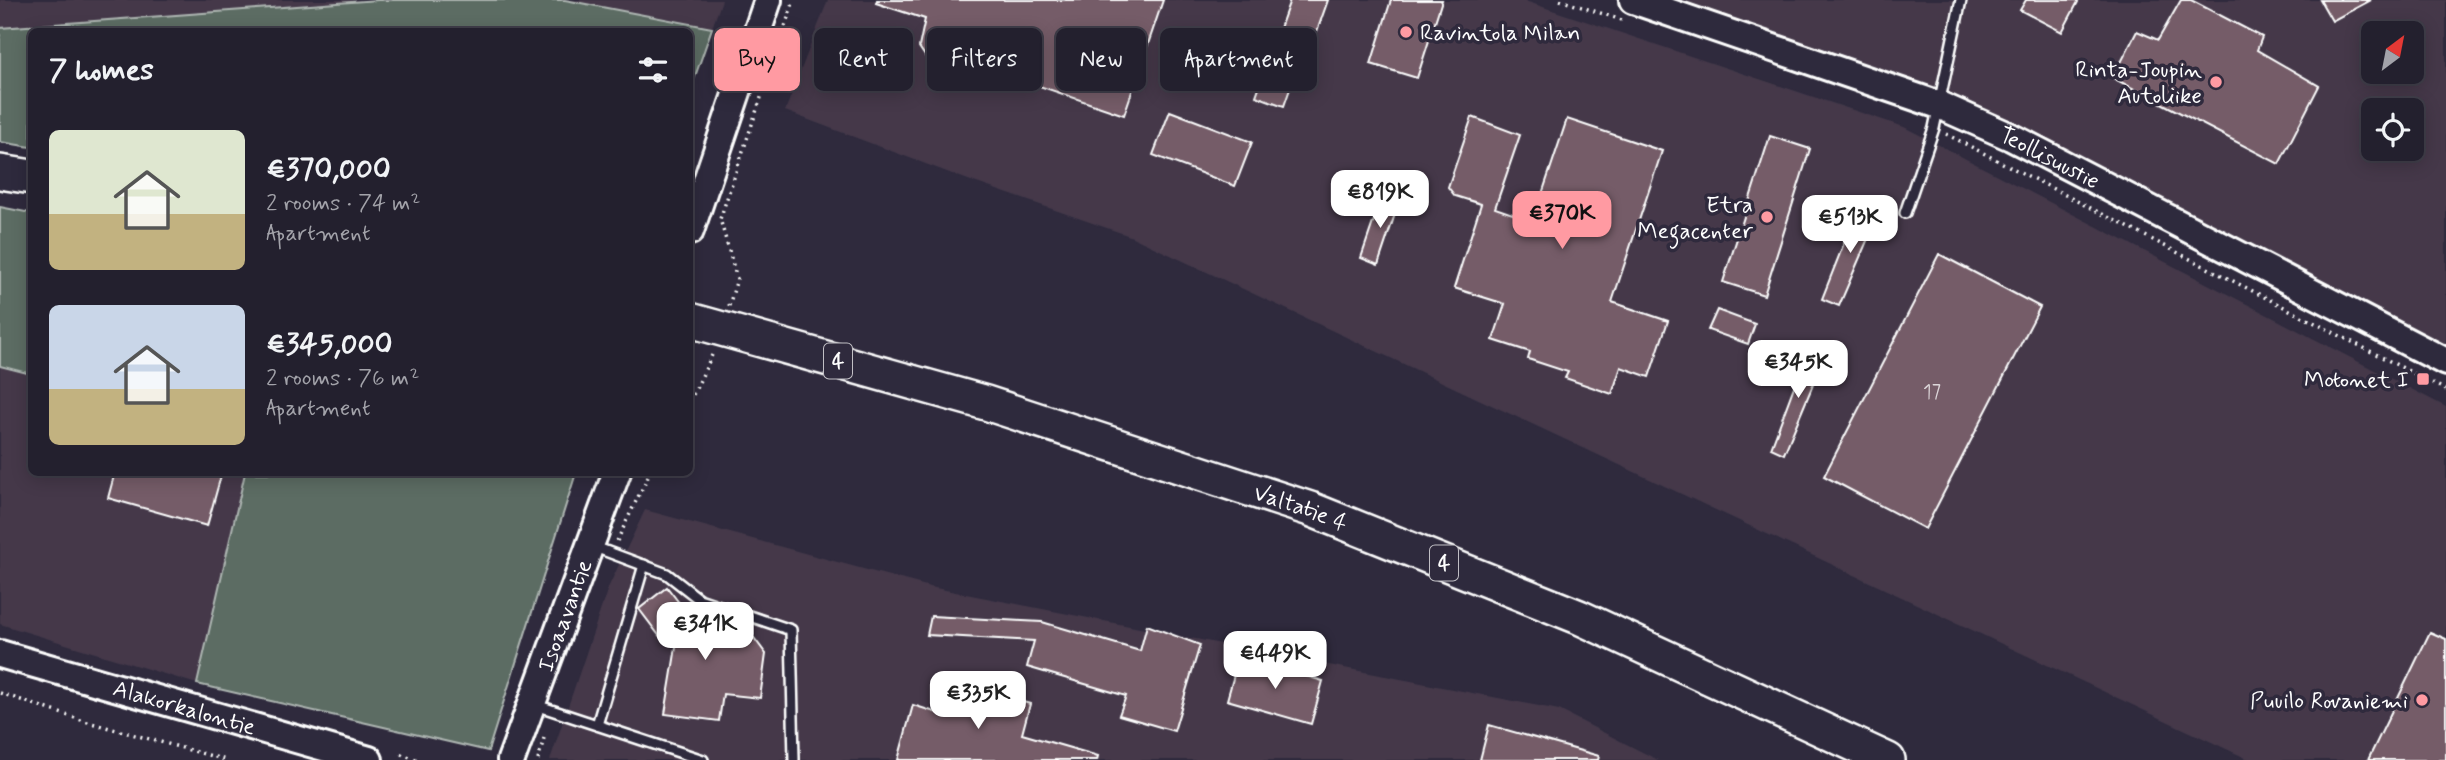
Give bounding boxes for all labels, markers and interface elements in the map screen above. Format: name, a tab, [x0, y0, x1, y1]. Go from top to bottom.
place label: Ravintola Milan	[1420, 19, 1580, 49]
north arrow	[2361, 21, 2424, 84]
map controls	[2361, 21, 2424, 161]
marker: Ravintola Milan	[1398, 24, 1414, 40]
chip: Buy	[714, 28, 800, 91]
chip: Rent	[814, 28, 913, 91]
chip: Filters	[927, 28, 1042, 91]
chip: New	[1056, 28, 1146, 91]
chip: Apartment	[1160, 28, 1317, 91]
text: 7 homes	[49, 51, 154, 90]
icon: filters	[634, 51, 672, 89]
place label: Rinta-Joupin Autoliike	[2075, 56, 2202, 112]
marker: Rinta-Joupin Autoliike	[2208, 74, 2224, 90]
button: locate	[2361, 98, 2424, 161]
street label: Teollisuustie	[1994, 121, 2104, 197]
text: €370,000	[266, 150, 391, 189]
icon: home	[105, 158, 189, 242]
pin: €819K	[1331, 170, 1429, 230]
text: €819K	[1347, 178, 1413, 208]
text: 2 rooms · 74 m²	[266, 189, 421, 219]
pin: €370K	[1513, 191, 1611, 251]
place label: Etra Megacenter	[1637, 191, 1753, 249]
pin: €513K	[1801, 196, 1899, 255]
text: €370K	[1528, 199, 1596, 229]
text: €513K	[1818, 203, 1882, 233]
marker: Etra Megacenter	[1759, 209, 1775, 225]
text: Apartment	[266, 219, 371, 249]
text: €345,000	[266, 325, 393, 364]
icon: home	[105, 333, 189, 417]
pin: €345K	[1749, 340, 1847, 400]
road number: 4	[824, 344, 852, 378]
text: €345K	[1764, 348, 1832, 378]
text: 2 rooms · 76 m²	[266, 364, 419, 394]
place label: Motonet I	[2304, 366, 2409, 396]
marker: Motonet I	[2415, 371, 2431, 387]
house number: 17	[1923, 380, 1941, 405]
text: Apartment	[266, 394, 371, 424]
street label: Valtatie 4	[1249, 479, 1352, 540]
road number: 4	[1430, 546, 1458, 580]
street label: Isoaavantie	[532, 556, 600, 676]
pin: €341K	[656, 602, 754, 662]
text: €341K	[673, 610, 737, 640]
pin: €449K	[1226, 632, 1324, 691]
text: €449K	[1240, 639, 1310, 669]
pin: €335K	[929, 672, 1027, 731]
street label: Alakorkalontie	[109, 674, 259, 744]
text: €335K	[946, 679, 1010, 709]
place label: Puuilo Rovaniemi	[2250, 687, 2408, 717]
marker: Puuilo Rovaniemi	[2414, 692, 2430, 708]

